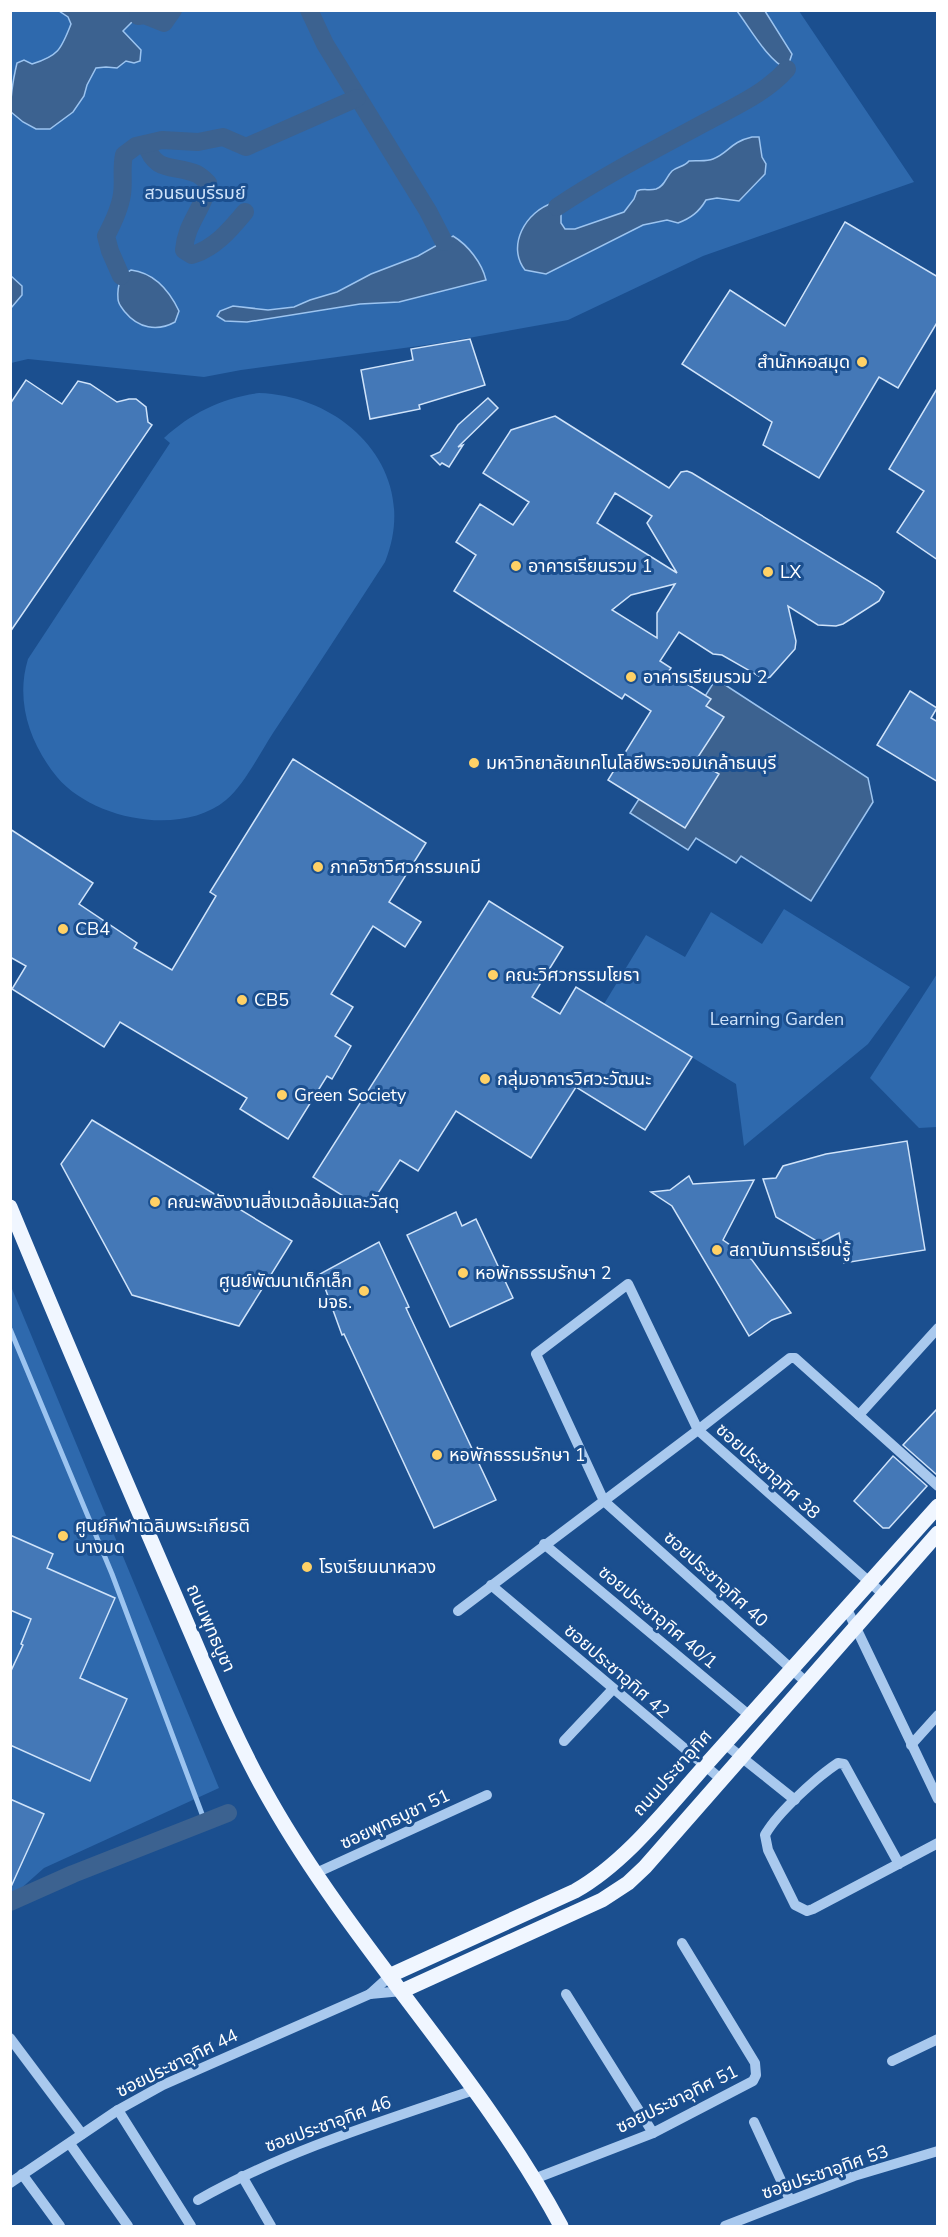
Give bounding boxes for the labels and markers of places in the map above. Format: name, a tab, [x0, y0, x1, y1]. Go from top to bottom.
place label: สำนักหอสมุด	[757, 350, 850, 374]
marker: สำนักหอสมุด	[855, 355, 869, 369]
place label: อาคารเรียนรวม 1	[528, 554, 653, 578]
marker: อาคารเรียนรวม 1	[509, 559, 523, 573]
place label: LX	[780, 560, 801, 584]
marker: LX	[761, 565, 775, 579]
place label: อาคารเรียนรวม 2	[643, 665, 768, 689]
marker: อาคารเรียนรวม 2	[624, 670, 638, 684]
place label: มหาวิทยาลัยเทคโนโลยีพระจอมเกล้าธนบุรี	[486, 751, 777, 775]
marker: มหาวิทยาลัยเทคโนโลยีพระจอมเกล้าธนบุรี	[467, 756, 481, 770]
place label: ภาควิชาวิศวกรรมเคมี	[330, 855, 481, 879]
marker: ภาควิชาวิศวกรรมเคมี	[311, 860, 325, 874]
place label: CB4	[75, 917, 110, 941]
marker: CB4	[56, 922, 70, 936]
place label: คณะวิศวกรรมโยธา	[505, 963, 640, 987]
marker: คณะวิศวกรรมโยธา	[486, 968, 500, 982]
place label: CB5	[254, 988, 289, 1012]
marker: CB5	[235, 993, 249, 1007]
place label: กลุ่มอาคารวิศวะวัฒนะ	[497, 1067, 651, 1091]
marker: กลุ่มอาคารวิศวะวัฒนะ	[478, 1072, 492, 1086]
place label: Green Society	[294, 1083, 407, 1107]
marker: Green Society	[275, 1088, 289, 1102]
place label: คณะพลังงานสิ่งแวดล้อมและวัสดุ	[167, 1190, 399, 1214]
marker: คณะพลังงานสิ่งแวดล้อมและวัสดุ	[148, 1195, 162, 1209]
place label: สถาบันการเรียนรู้	[729, 1238, 851, 1262]
marker: สถาบันการเรียนรู้	[710, 1243, 724, 1257]
place label: หอพักธรรมรักษา 2	[475, 1261, 611, 1285]
marker: หอพักธรรมรักษา 2	[456, 1266, 470, 1280]
place label: ศูนย์พัฒนาเด็กเล็ก มจธ.	[219, 1269, 352, 1314]
marker: ศูนย์พัฒนาเด็กเล็ก มจธ.	[357, 1284, 371, 1298]
place label: หอพักธรรมรักษา 1	[449, 1443, 585, 1467]
marker: หอพักธรรมรักษา 1	[430, 1448, 444, 1462]
place label: ศูนย์กีฬาเฉลิมพระเกียรติ บางมด	[75, 1514, 250, 1559]
marker: ศูนย์กีฬาเฉลิมพระเกียรติ บางมด	[56, 1529, 70, 1543]
place label: โรงเรียนนาหลวง	[319, 1555, 436, 1579]
marker: โรงเรียนนาหลวง	[300, 1560, 314, 1574]

